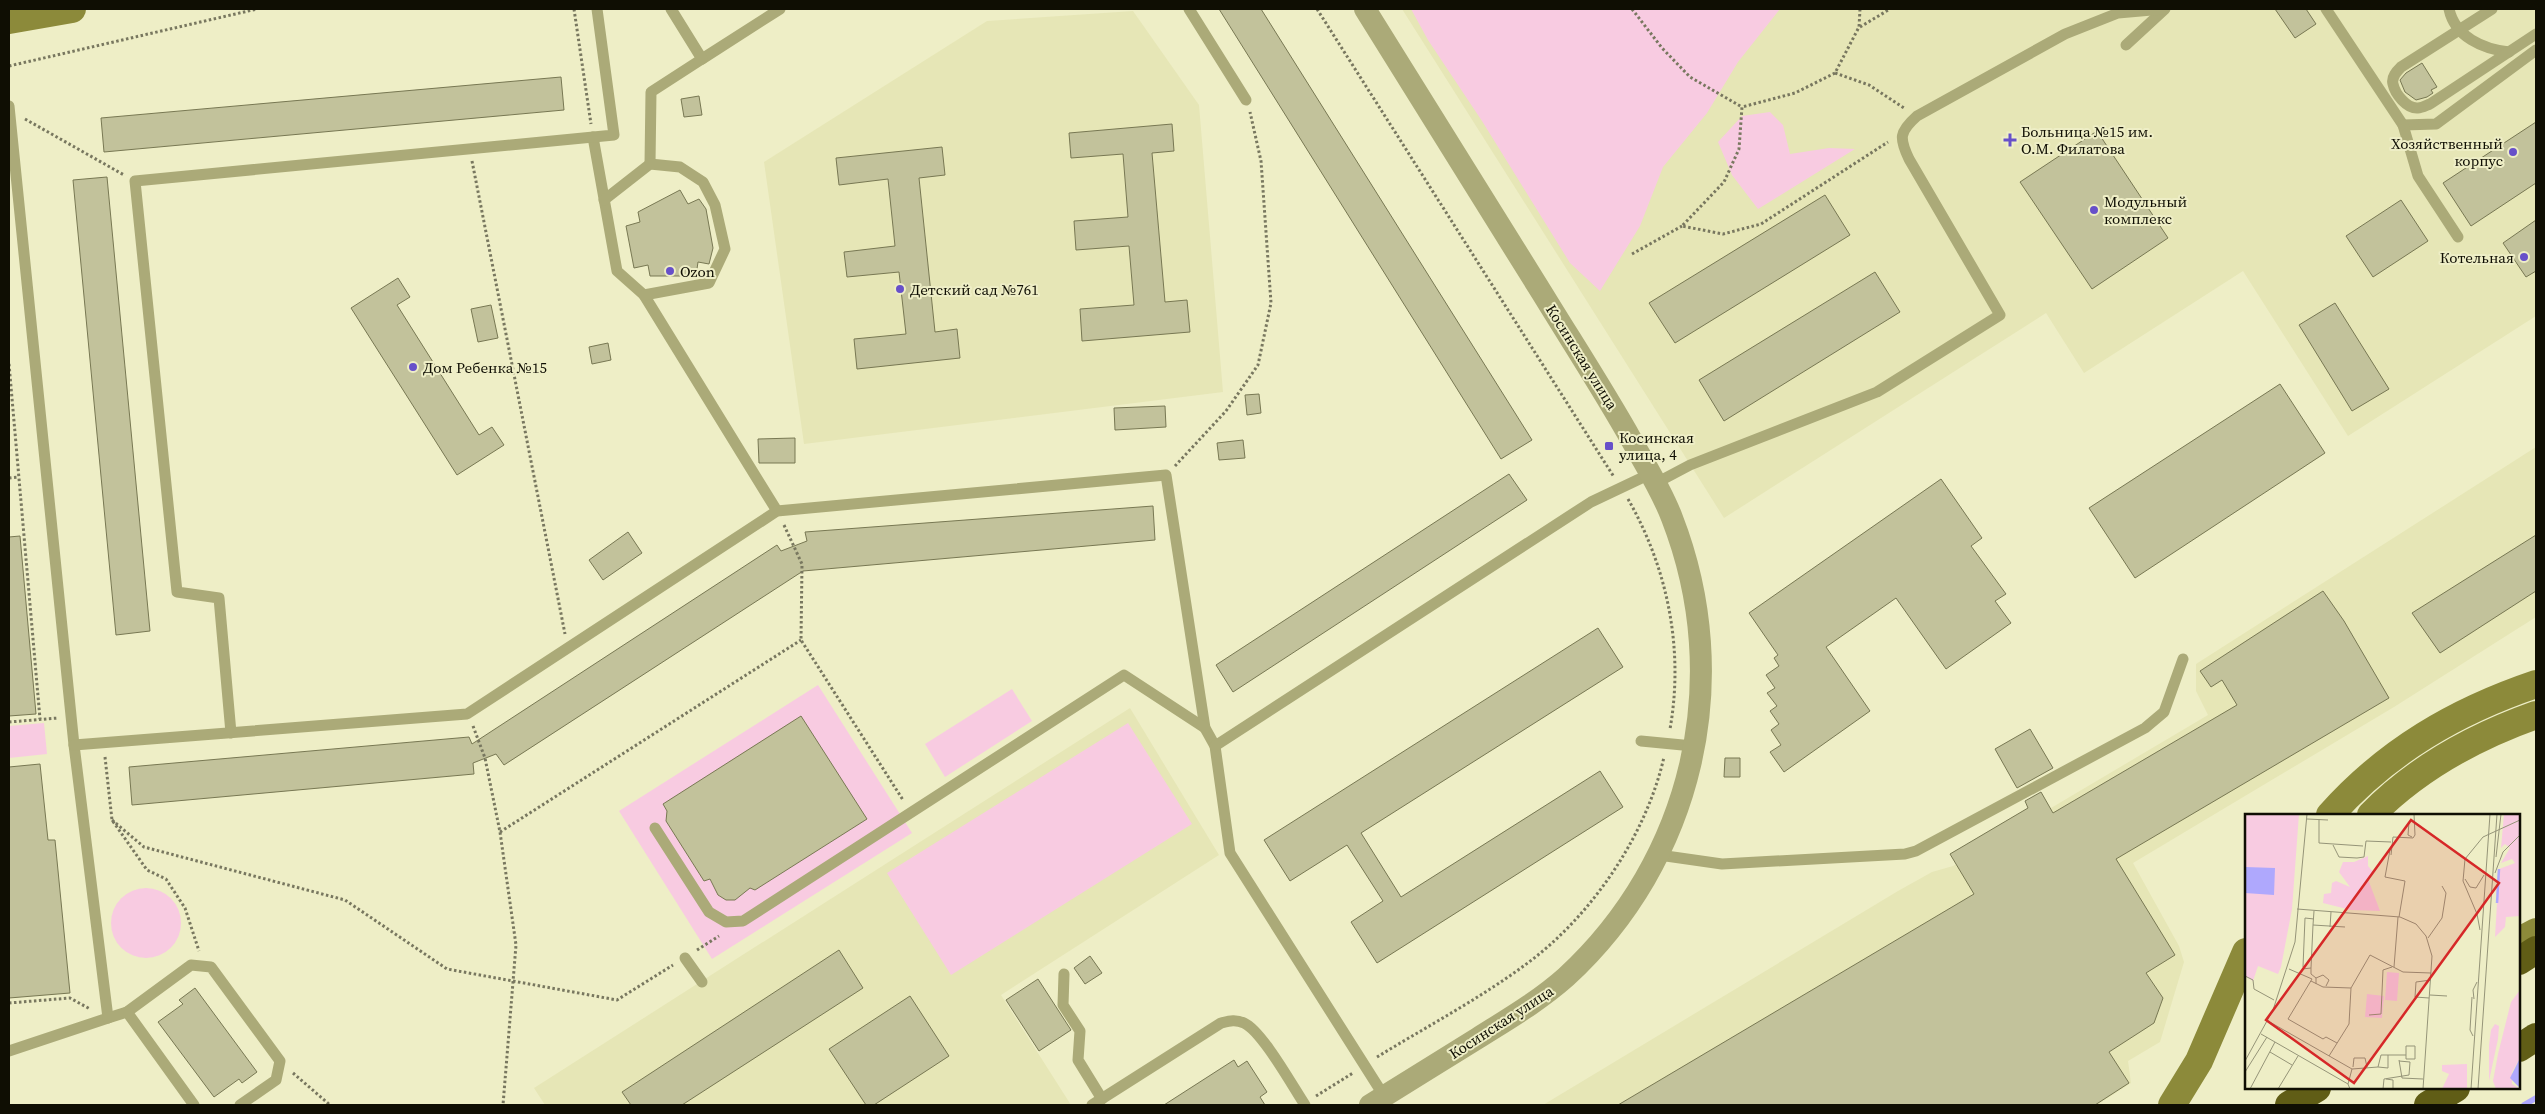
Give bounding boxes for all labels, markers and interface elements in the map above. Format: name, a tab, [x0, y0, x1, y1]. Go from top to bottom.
place label: Больница №15 им. О.М. Филатова	[2021, 121, 2153, 159]
marker: Больница №15 им. О.М. Филатова	[2003, 133, 2017, 147]
place label: Хозяйственный корпус	[2391, 133, 2503, 171]
marker: Хозяйственный корпус	[2507, 146, 2519, 158]
place label: Модульный комплекс	[2104, 191, 2188, 229]
marker: Модульный комплекс	[2088, 204, 2100, 216]
place label: Котельная	[2440, 247, 2514, 268]
marker: Котельная	[2518, 251, 2530, 263]
place label: Ozon	[680, 261, 715, 282]
marker: Ozon	[664, 265, 676, 277]
place label: Детский сад №761	[910, 279, 1039, 300]
marker: Детский сад №761	[894, 283, 906, 295]
street label: Косинская улица	[1541, 300, 1623, 414]
place label: Дом Ребенка №15	[423, 357, 547, 378]
marker: Дом Ребенка №15	[407, 361, 419, 373]
place label: Косинская улица, 4	[1619, 427, 1694, 465]
marker: Косинская улица, 4	[1603, 440, 1615, 452]
inset map	[2245, 814, 2520, 1089]
street label: Косинская улица	[1445, 980, 1558, 1064]

